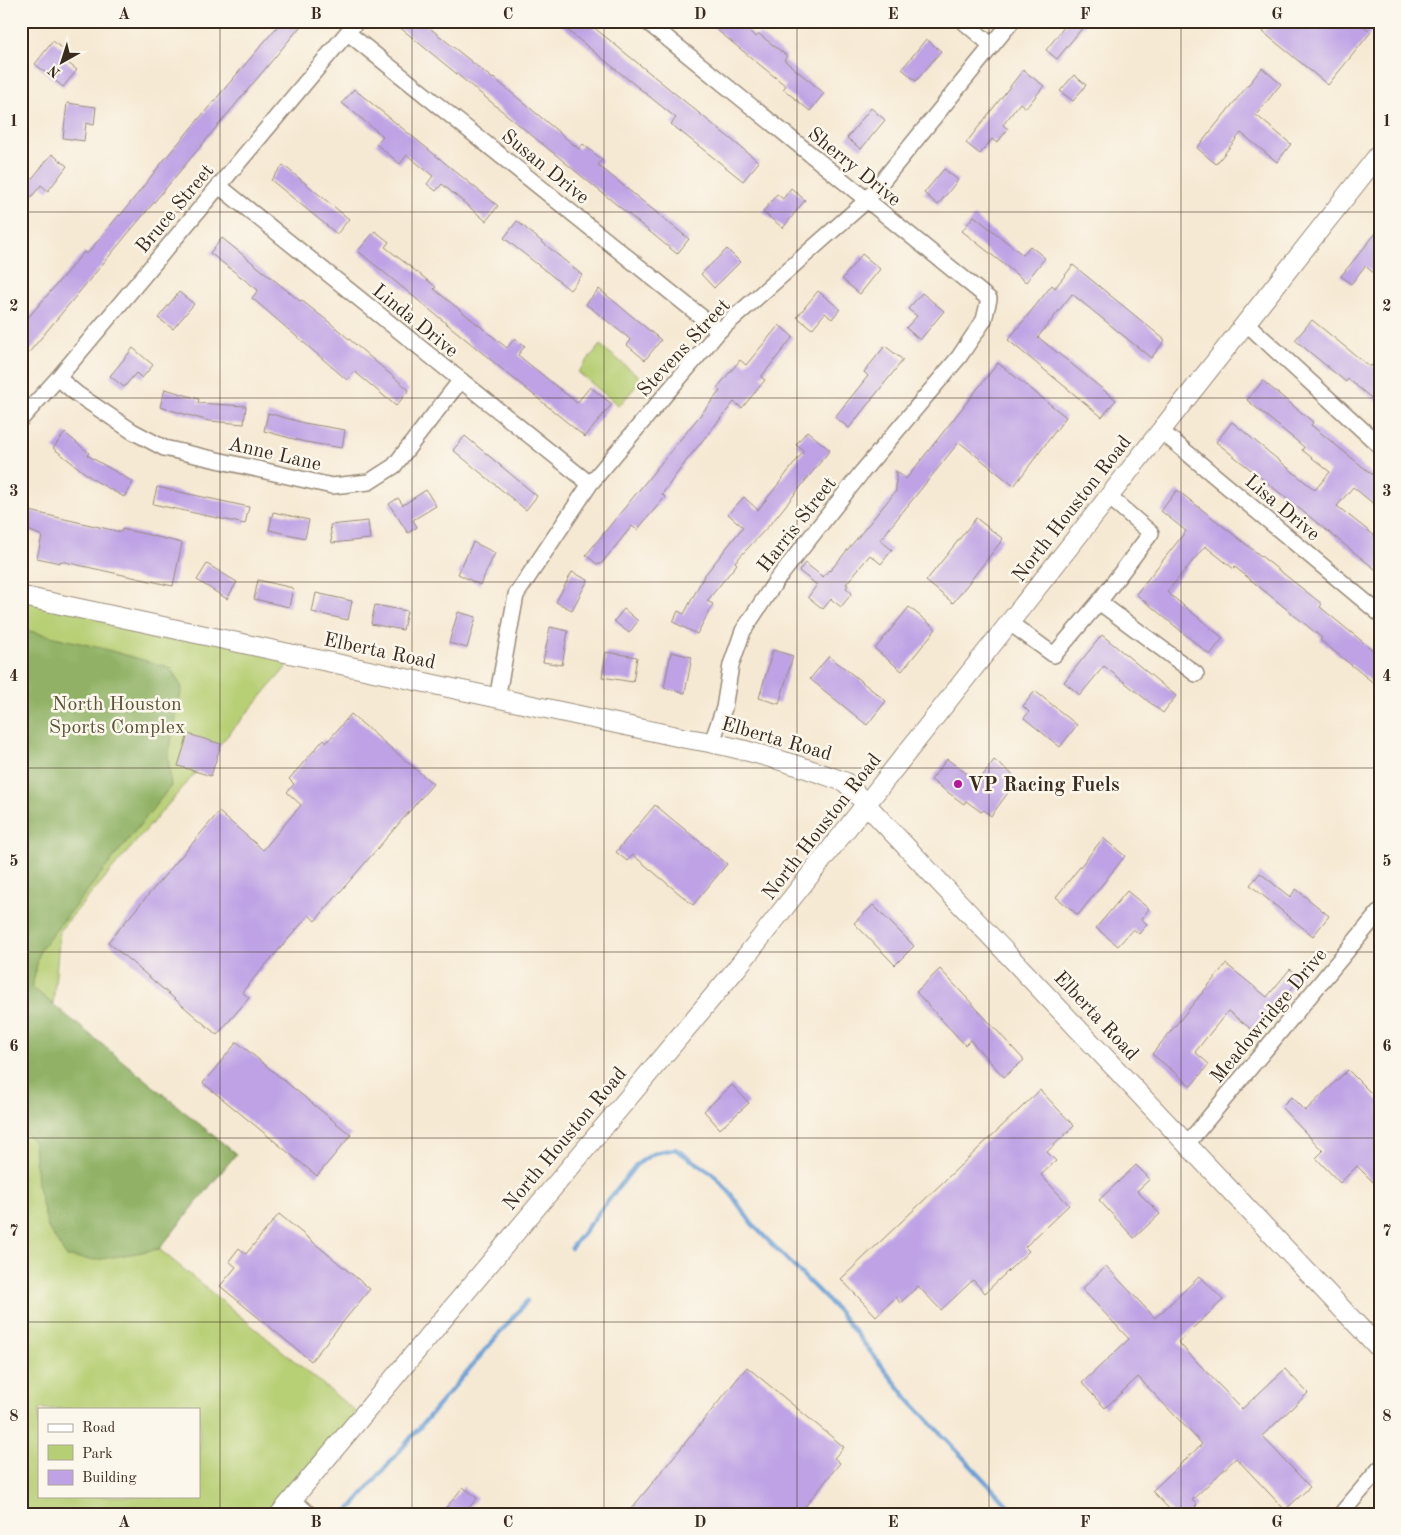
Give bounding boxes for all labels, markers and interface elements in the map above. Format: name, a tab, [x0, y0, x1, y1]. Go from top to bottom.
text: A	[118, 7, 130, 23]
text: B	[310, 7, 322, 23]
text: C	[503, 7, 513, 23]
text: D	[694, 7, 706, 23]
text: E	[887, 7, 899, 23]
text: F	[1080, 7, 1091, 23]
text: G	[1271, 7, 1283, 23]
north arrow	[38, 38, 88, 88]
text: N	[46, 62, 63, 80]
text: 1	[9, 114, 19, 130]
text: 1	[1382, 114, 1392, 130]
street label: Sherry Drive	[803, 124, 904, 211]
street label: Susan Drive	[497, 126, 592, 209]
street label: Bruce Street	[133, 161, 218, 258]
street label: Linda Drive	[368, 281, 461, 362]
street label: Stevens Street	[634, 296, 735, 401]
text: 2	[9, 299, 19, 315]
text: 2	[1382, 299, 1392, 315]
street label: North Houston Road	[1009, 432, 1136, 586]
street label: Anne Lane	[226, 435, 323, 475]
street label: Lisa Drive	[1240, 472, 1323, 545]
street label: Harris Street	[754, 474, 841, 577]
text: 3	[9, 484, 19, 500]
text: 3	[1382, 484, 1392, 500]
street label: Elberta Road	[322, 630, 437, 674]
text: 4	[9, 669, 19, 685]
text: 4	[1382, 669, 1392, 685]
park label: North Houston Sports Complex	[49, 695, 185, 738]
street label: Elberta Road	[719, 715, 834, 765]
street label: North Houston Road	[759, 750, 886, 904]
place label: VP Racing Fuels	[968, 776, 1120, 796]
marker: VP Racing Fuels	[952, 778, 964, 790]
text: 5	[9, 854, 19, 870]
text: 5	[1382, 854, 1392, 870]
street label: Meadowridge Drive	[1208, 945, 1332, 1087]
street label: Elberta Road	[1049, 968, 1142, 1065]
text: 6	[9, 1039, 19, 1055]
text: 6	[1382, 1039, 1392, 1055]
street label: North Houston Road	[500, 1064, 631, 1215]
text: 7	[9, 1224, 19, 1240]
text: 7	[1382, 1224, 1392, 1240]
legend	[38, 1408, 200, 1498]
text: 8	[9, 1409, 19, 1425]
text: 8	[1382, 1409, 1392, 1425]
text: Road	[82, 1421, 116, 1436]
text: Park	[82, 1447, 113, 1462]
text: Building	[82, 1471, 137, 1486]
text: A	[118, 1515, 130, 1531]
text: B	[310, 1515, 322, 1531]
text: C	[503, 1515, 513, 1531]
text: D	[694, 1515, 706, 1531]
text: E	[887, 1515, 899, 1531]
text: F	[1080, 1515, 1091, 1531]
text: G	[1271, 1515, 1283, 1531]

